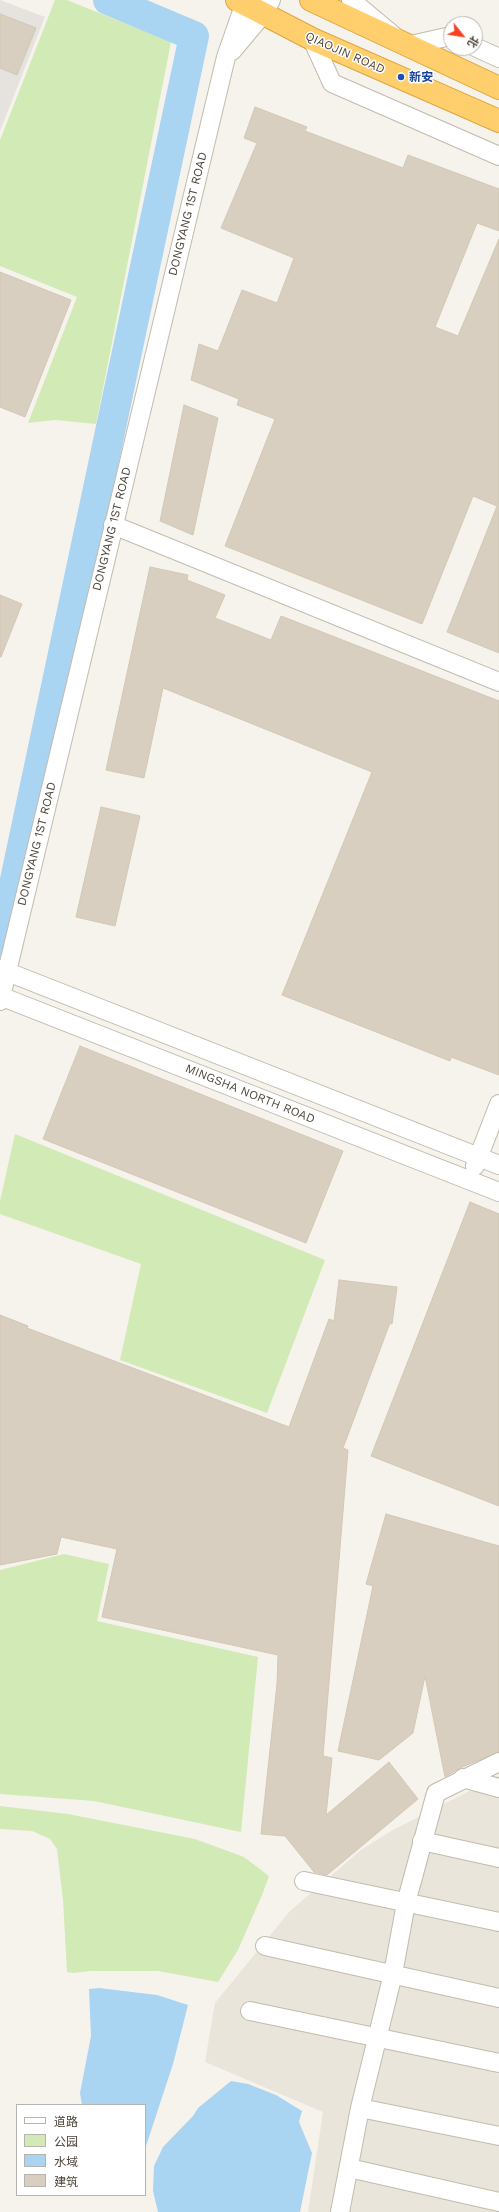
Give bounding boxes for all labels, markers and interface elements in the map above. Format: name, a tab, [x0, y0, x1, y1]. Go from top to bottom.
north arrow	[443, 16, 483, 56]
street label: QIAOJIN ROAD	[303, 29, 387, 77]
text: 北	[465, 34, 481, 50]
place label: 新安	[409, 70, 433, 84]
marker: 新安	[396, 72, 406, 82]
street label: DONGYANG 1ST ROAD	[166, 151, 210, 277]
street label: DONGYANG 1ST ROAD	[90, 466, 134, 592]
street label: DONGYANG 1ST ROAD	[15, 781, 59, 907]
street label: MINGSHA NORTH ROAD	[183, 1061, 317, 1127]
legend	[16, 2104, 146, 2196]
text: 道路	[54, 2115, 78, 2129]
text: 公园	[54, 2135, 78, 2149]
text: 水域	[54, 2155, 78, 2169]
text: 建筑	[54, 2175, 78, 2189]

